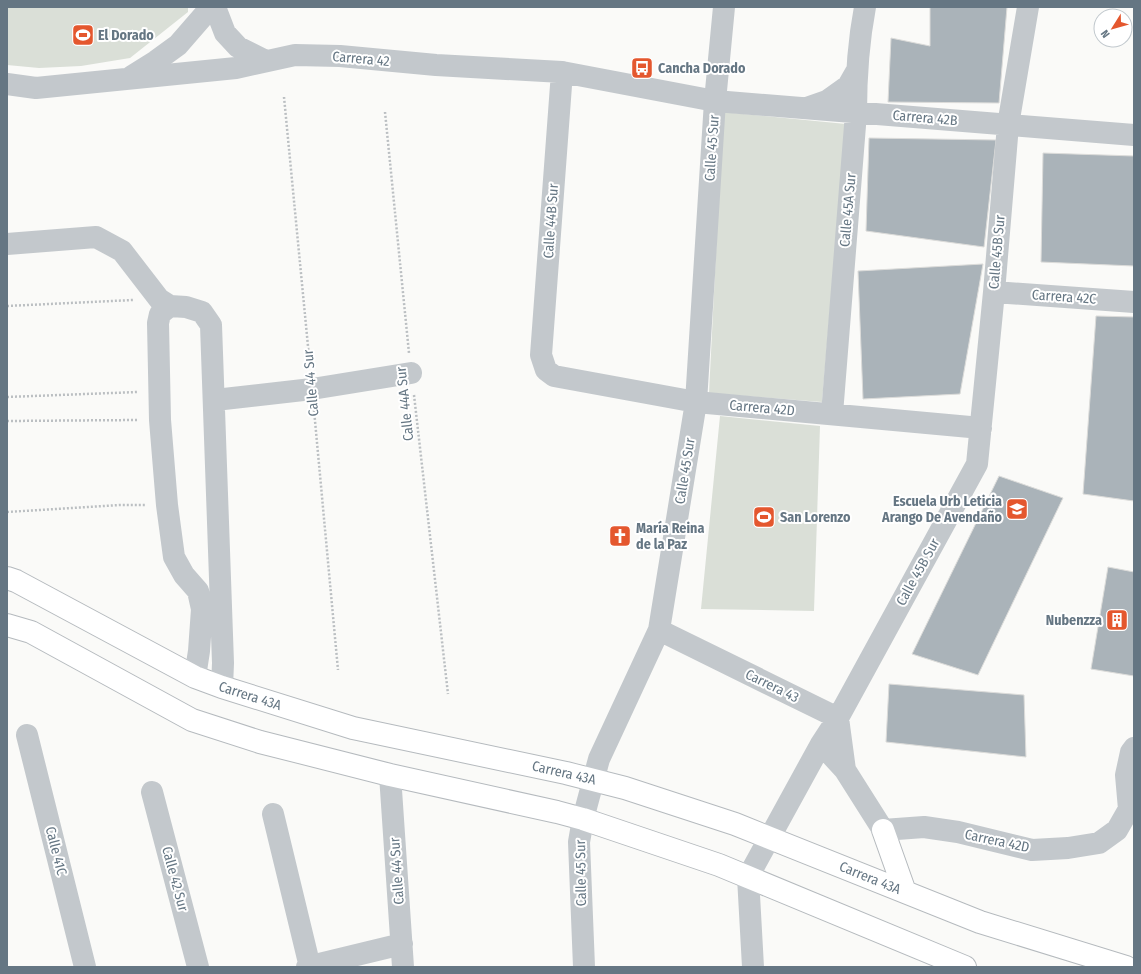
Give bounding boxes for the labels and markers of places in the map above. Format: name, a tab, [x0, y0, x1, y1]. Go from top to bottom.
sports icon: El Dorado	[70, 22, 96, 48]
place label: El Dorado	[98, 27, 154, 44]
bus stop icon: Cancha Dorado	[629, 55, 655, 81]
place label: Cancha Dorado	[658, 60, 746, 77]
place label: Escuela Urb Leticia Arango De Avendaño	[881, 493, 1003, 526]
school or university icon: Escuela Urb Leticia Arango De Avendaño	[1004, 496, 1030, 522]
sports icon: San Lorenzo	[751, 504, 777, 530]
place label: San Lorenzo	[780, 509, 851, 526]
place label: María Reina de la Paz	[636, 520, 704, 553]
church icon: María Reina de la Paz	[607, 523, 633, 549]
building icon: Nubenzza	[1104, 607, 1130, 633]
place label: Nubenzza	[1046, 612, 1102, 629]

